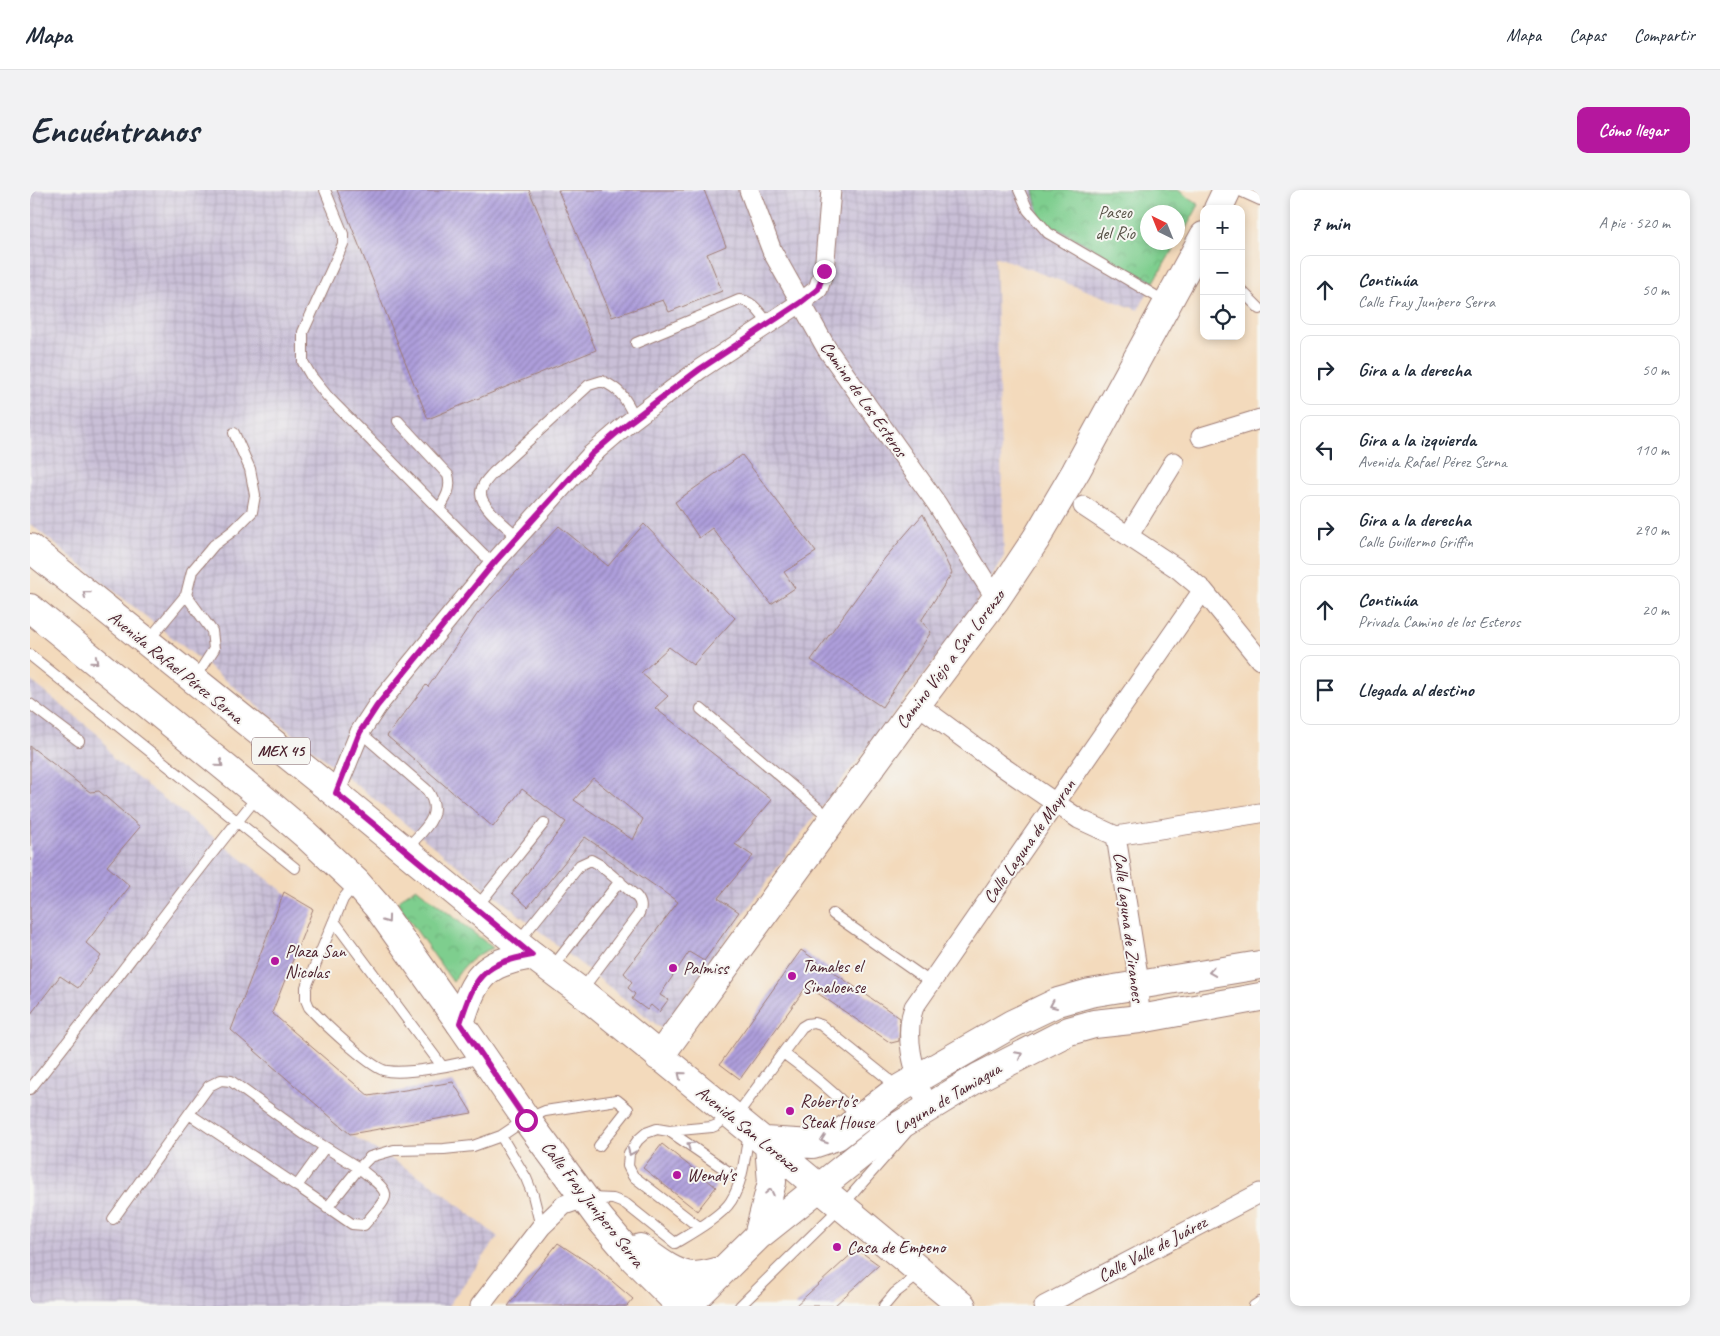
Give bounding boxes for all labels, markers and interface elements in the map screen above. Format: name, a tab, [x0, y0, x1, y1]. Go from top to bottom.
text: Mapa	[25, 20, 72, 50]
text: Mapa	[1506, 24, 1541, 46]
text: Capas	[1569, 24, 1606, 46]
text: Compartir	[1634, 24, 1695, 46]
button: Cómo llegar	[1577, 107, 1690, 153]
text: Encuéntranos	[30, 108, 199, 153]
park label: Paseo del Río	[1095, 201, 1136, 244]
north arrow	[1140, 205, 1185, 250]
map controls	[1200, 205, 1245, 340]
button: +	[1200, 205, 1245, 250]
text: 7 min	[1310, 210, 1350, 236]
text: A pie · 520 m	[1599, 213, 1670, 233]
button: −	[1200, 250, 1245, 295]
route end	[813, 260, 836, 283]
text: Continúa	[1358, 268, 1417, 292]
icon: ahead	[1311, 276, 1339, 304]
text: 50 m	[1642, 280, 1669, 300]
text: Calle Fray Junípero Serra	[1358, 292, 1495, 312]
button: locate	[1200, 295, 1245, 340]
street label: Camino de Los Esteros	[816, 337, 913, 463]
icon: right	[1311, 356, 1339, 384]
text: Gira a la derecha	[1358, 358, 1471, 382]
text: 50 m	[1642, 360, 1669, 380]
text: Gira a la izquierda	[1358, 428, 1476, 452]
icon: left	[1311, 436, 1339, 464]
text: 110 m	[1635, 440, 1669, 460]
text: Avenida Rafael Pérez Serna	[1358, 452, 1507, 472]
text: Gira a la derecha	[1358, 508, 1471, 532]
icon: right	[1311, 516, 1339, 544]
text: 290 m	[1635, 520, 1669, 540]
text: Calle Guillermo Griffin	[1358, 532, 1473, 552]
street label: Camino Viejo a San Lorenzo	[891, 584, 1010, 733]
text: Continúa	[1358, 588, 1417, 612]
one-way arrow	[83, 591, 92, 599]
icon: ahead	[1311, 596, 1339, 624]
text: 20 m	[1642, 600, 1669, 620]
street label: Avenida Rafael Pérez Serna	[104, 606, 249, 729]
text: Privada Camino de los Esteros	[1358, 612, 1520, 632]
one-way arrow	[89, 655, 98, 663]
icon: arrive	[1311, 676, 1339, 704]
text: Llegada al destino	[1358, 678, 1474, 702]
road number: MEX 45	[252, 738, 310, 764]
one-way arrow	[215, 758, 224, 767]
street label: Calle Laguna de Mayran	[978, 774, 1081, 907]
street label: Calle Laguna de Ziranoes	[1109, 851, 1149, 1005]
one-way arrow	[381, 914, 390, 924]
place label: Plaza San Nicolas	[285, 940, 347, 983]
marker: Plaza San Nicolas	[269, 955, 281, 967]
place label: Tamales el Sinaloense	[802, 955, 866, 998]
place label: Palmiss	[683, 957, 730, 979]
marker: Palmiss	[667, 962, 679, 974]
one-way arrow	[1207, 967, 1216, 977]
marker: Tamales el Sinaloense	[786, 970, 798, 982]
one-way arrow	[1049, 999, 1058, 1010]
one-way arrow	[1014, 1052, 1023, 1062]
street label: Laguna de Tamiagua	[889, 1056, 1006, 1139]
one-way arrow	[678, 1071, 687, 1080]
street label: Avenida San Lorenzo	[692, 1081, 805, 1178]
place label: Roberto's Steak House	[800, 1090, 875, 1133]
marker: Roberto's Steak House	[784, 1105, 796, 1117]
route start	[515, 1109, 538, 1132]
one-way arrow	[820, 1134, 828, 1144]
street label: Calle Fray Junípero Serra	[537, 1137, 650, 1272]
one-way arrow	[686, 1142, 695, 1152]
one-way arrow	[627, 1148, 637, 1156]
place label: Wendy's	[687, 1164, 737, 1186]
marker: Wendy's	[671, 1169, 683, 1181]
one-way arrow	[764, 1187, 775, 1196]
street label: Calle Valle de Juárez	[1094, 1210, 1212, 1287]
place label: Casa de Empeno	[847, 1236, 947, 1258]
marker: Casa de Empeno	[831, 1241, 843, 1253]

